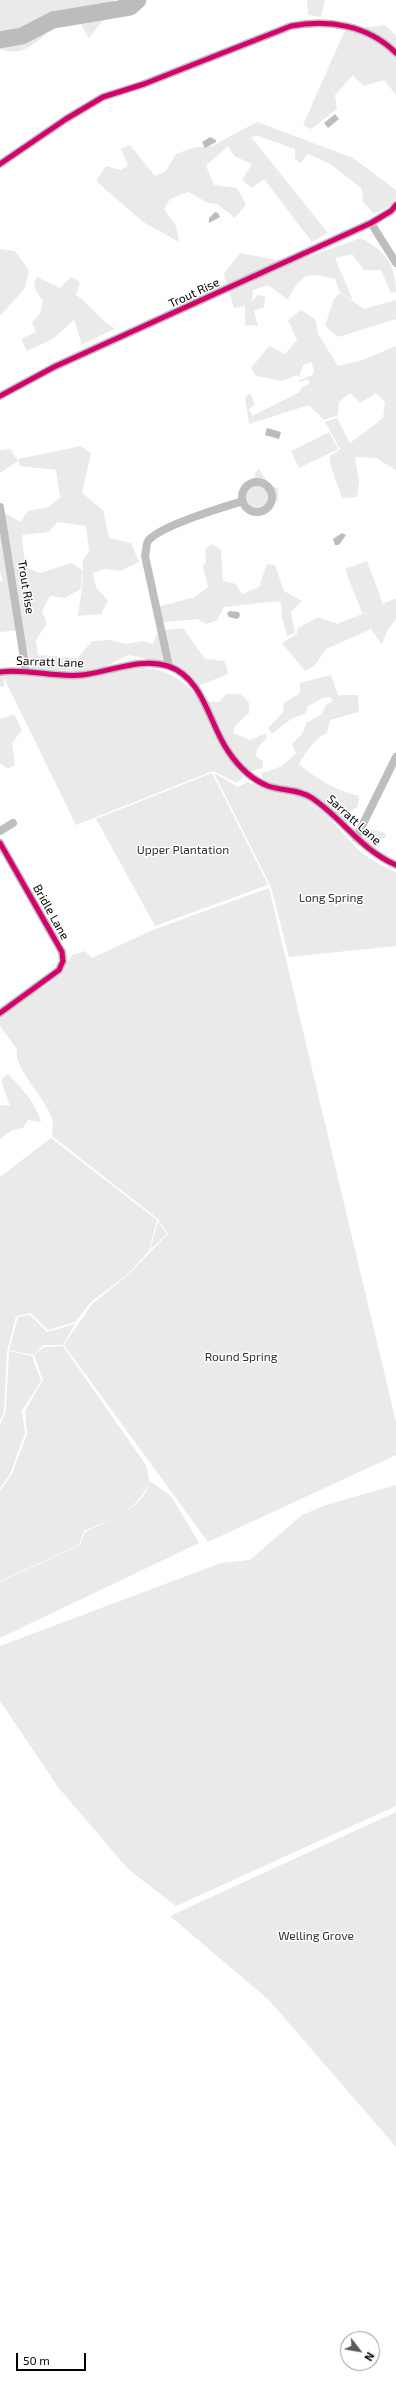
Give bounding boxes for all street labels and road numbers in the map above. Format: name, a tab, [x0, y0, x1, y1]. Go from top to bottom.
street label: Trout Rise	[166, 275, 222, 311]
street label: Trout Rise	[15, 559, 37, 615]
street label: Sarratt Lane	[16, 654, 84, 670]
street label: Sarratt Lane	[324, 792, 384, 848]
street label: Bridle Lane	[30, 882, 72, 942]

